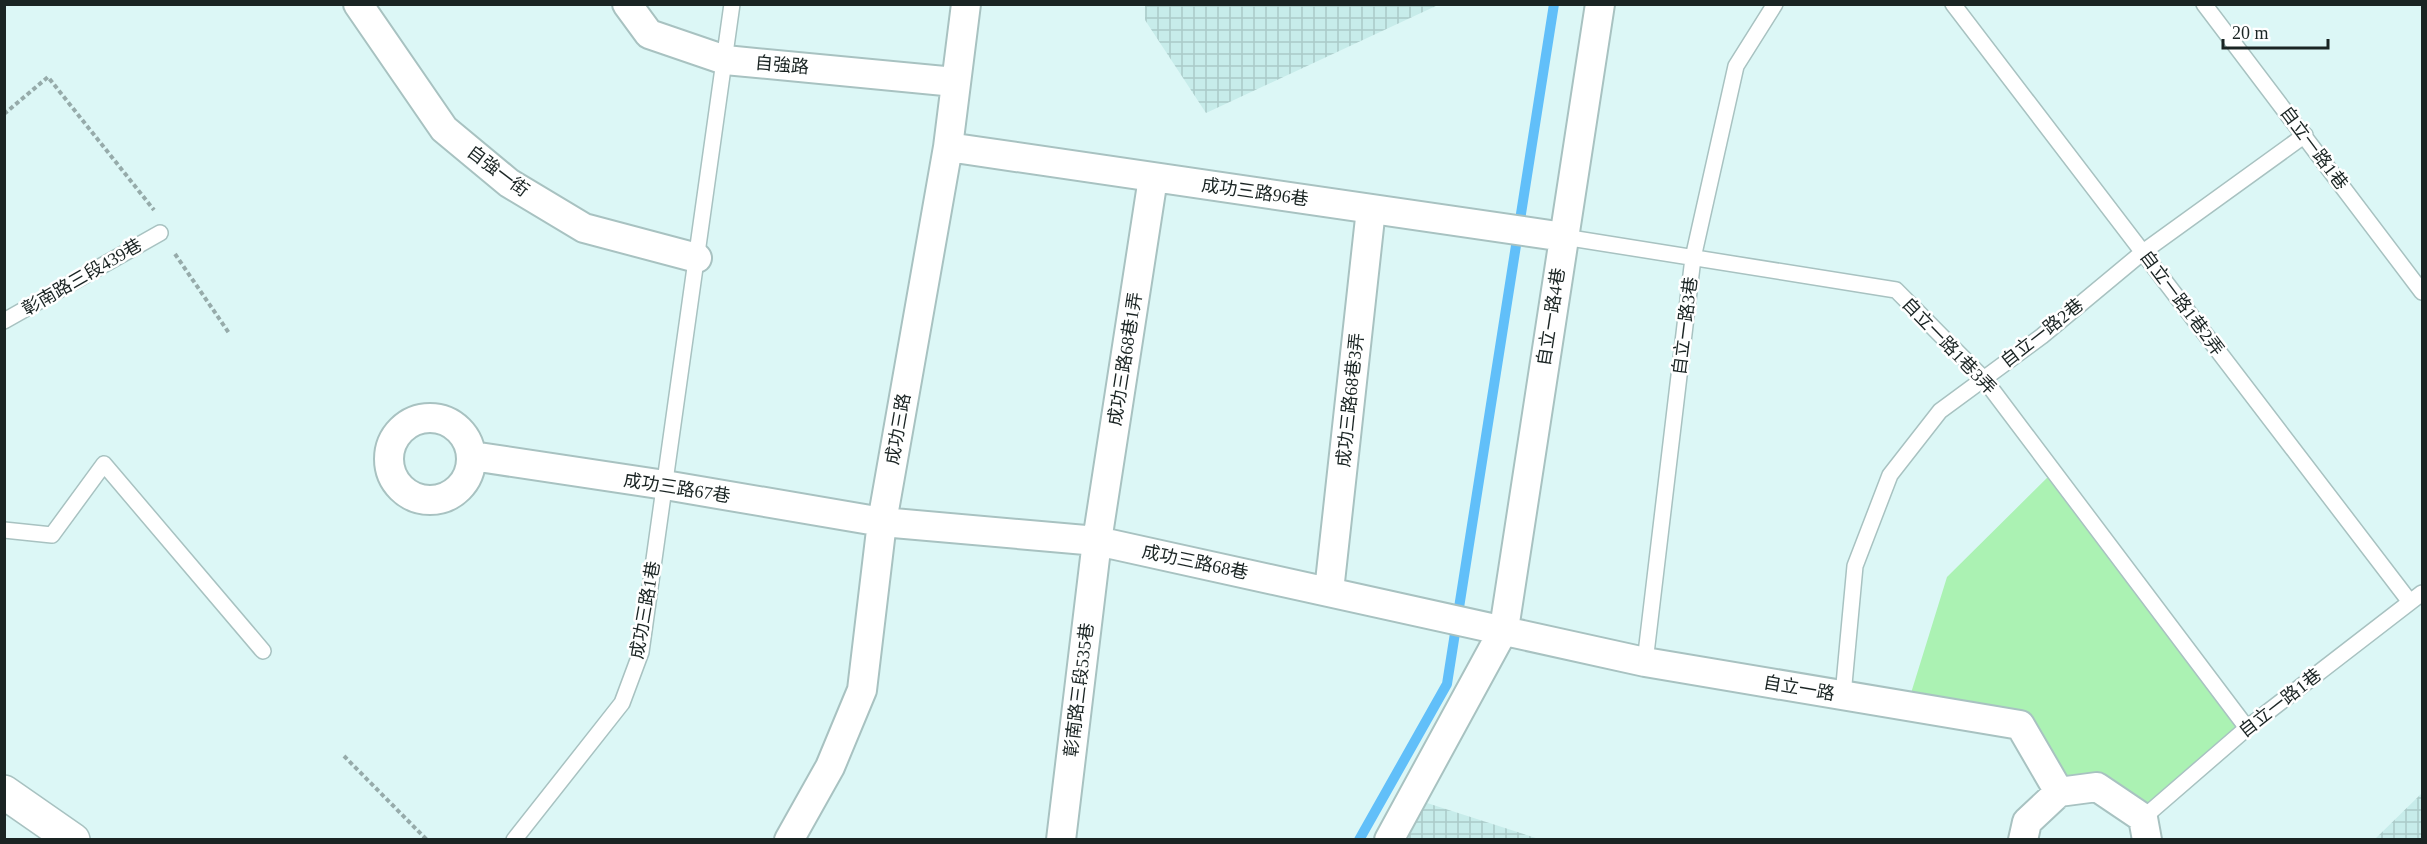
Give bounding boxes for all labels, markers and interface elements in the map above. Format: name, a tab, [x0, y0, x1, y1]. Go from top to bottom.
scale bar	[2223, 12, 2328, 50]
text: 20 m	[2232, 23, 2269, 43]
street label: 自強路	[754, 53, 810, 77]
street label: 自立一路1巷	[2276, 102, 2352, 194]
street label: 自強一街	[463, 141, 533, 201]
street label: 成功三路96巷	[1200, 175, 1310, 209]
street label: 彰南路三段439巷	[19, 235, 145, 319]
street label: 自立一路1巷2弄	[2136, 247, 2228, 359]
street label: 自立一路4巷	[1533, 267, 1569, 367]
street label: 自立一路3巷	[1669, 276, 1701, 376]
street label: 成功三路68巷1弄	[1105, 291, 1145, 427]
street label: 自立一路1巷3弄	[1898, 294, 2000, 398]
street label: 自立一路2巷	[1997, 295, 2087, 371]
street label: 成功三路68巷3弄	[1333, 332, 1367, 468]
street label: 成功三路	[882, 392, 914, 466]
street label: 成功三路67巷	[622, 470, 732, 506]
street label: 成功三路68巷	[1140, 541, 1250, 583]
street label: 成功三路1巷	[627, 560, 663, 660]
street label: 彰南路三段535巷	[1061, 622, 1097, 758]
street label: 自立一路1巷	[2235, 665, 2325, 741]
street label: 自立一路	[1762, 672, 1836, 704]

